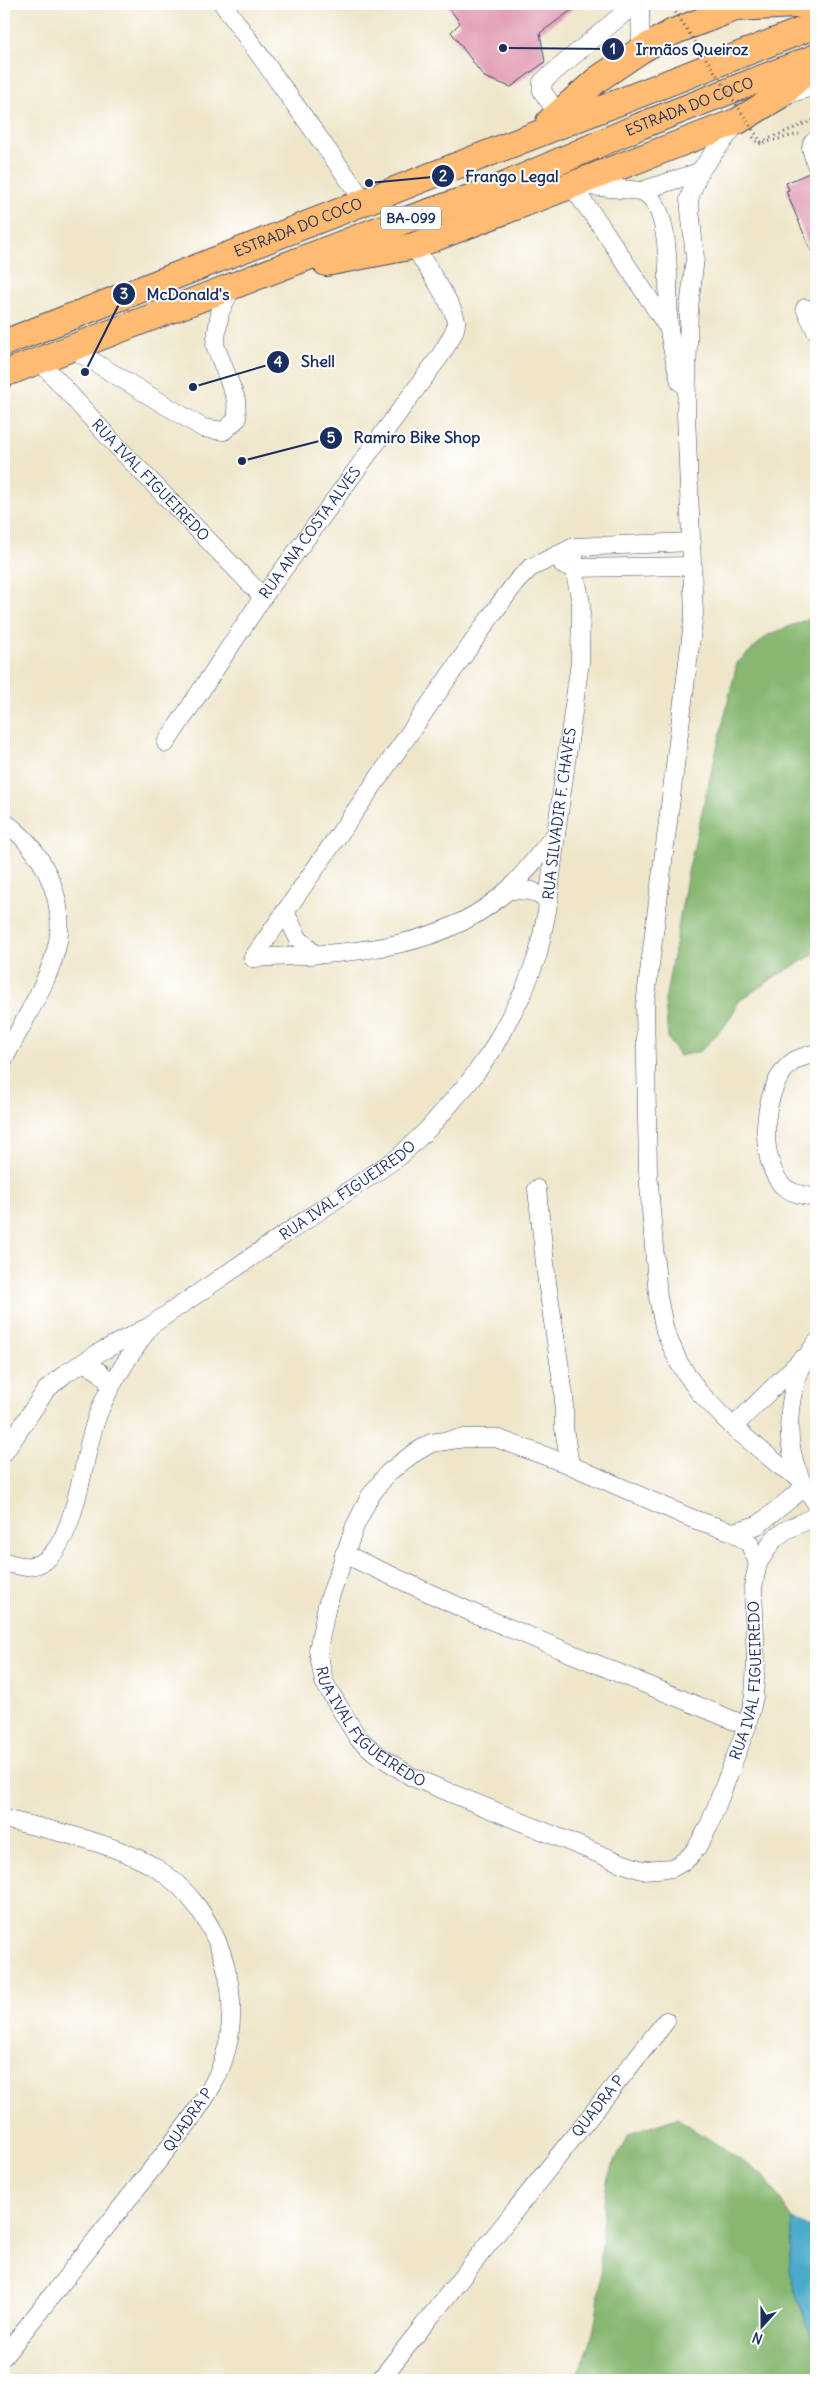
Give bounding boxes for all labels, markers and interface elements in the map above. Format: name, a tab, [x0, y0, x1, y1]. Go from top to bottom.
callout: Irmãos Queiroz	[600, 34, 758, 65]
text: 1	[610, 39, 616, 58]
text: Irmãos Queiroz	[636, 39, 749, 59]
street label: ESTRADA DO COCO	[622, 72, 756, 140]
callout: Frango Legal	[430, 161, 569, 192]
text: 2	[439, 166, 447, 185]
text: Frango Legal	[465, 166, 559, 187]
street label: ESTRADA DO COCO	[231, 194, 365, 261]
road number: BA-099	[381, 207, 441, 230]
callout: McDonald's	[111, 279, 239, 310]
text: 3	[120, 284, 128, 303]
text: McDonald's	[147, 284, 229, 304]
callout: Shell	[266, 346, 345, 377]
text: Shell	[301, 351, 335, 371]
text: 4	[274, 352, 283, 371]
street label: RUA IVAL FIGUEIREDO	[88, 415, 214, 545]
callout: Ramiro Bike Shop	[318, 422, 490, 453]
text: Ramiro Bike Shop	[354, 427, 480, 448]
text: 5	[327, 428, 336, 447]
street label: RUA ANA COSTA ALVES	[255, 463, 365, 602]
street label: RUA SILVADIR F. CHAVES	[538, 726, 580, 901]
street label: RUA IVAL FIGUEIREDO	[276, 1136, 419, 1244]
street label: RUA IVAL FIGUEIREDO	[725, 1600, 765, 1763]
street label: RUA IVAL FIGUEIREDO	[312, 1665, 429, 1791]
street label: QUADRA P	[567, 2071, 628, 2141]
street label: QUADRA P	[159, 2084, 216, 2155]
north arrow	[738, 2302, 788, 2352]
text: N	[750, 2328, 765, 2348]

